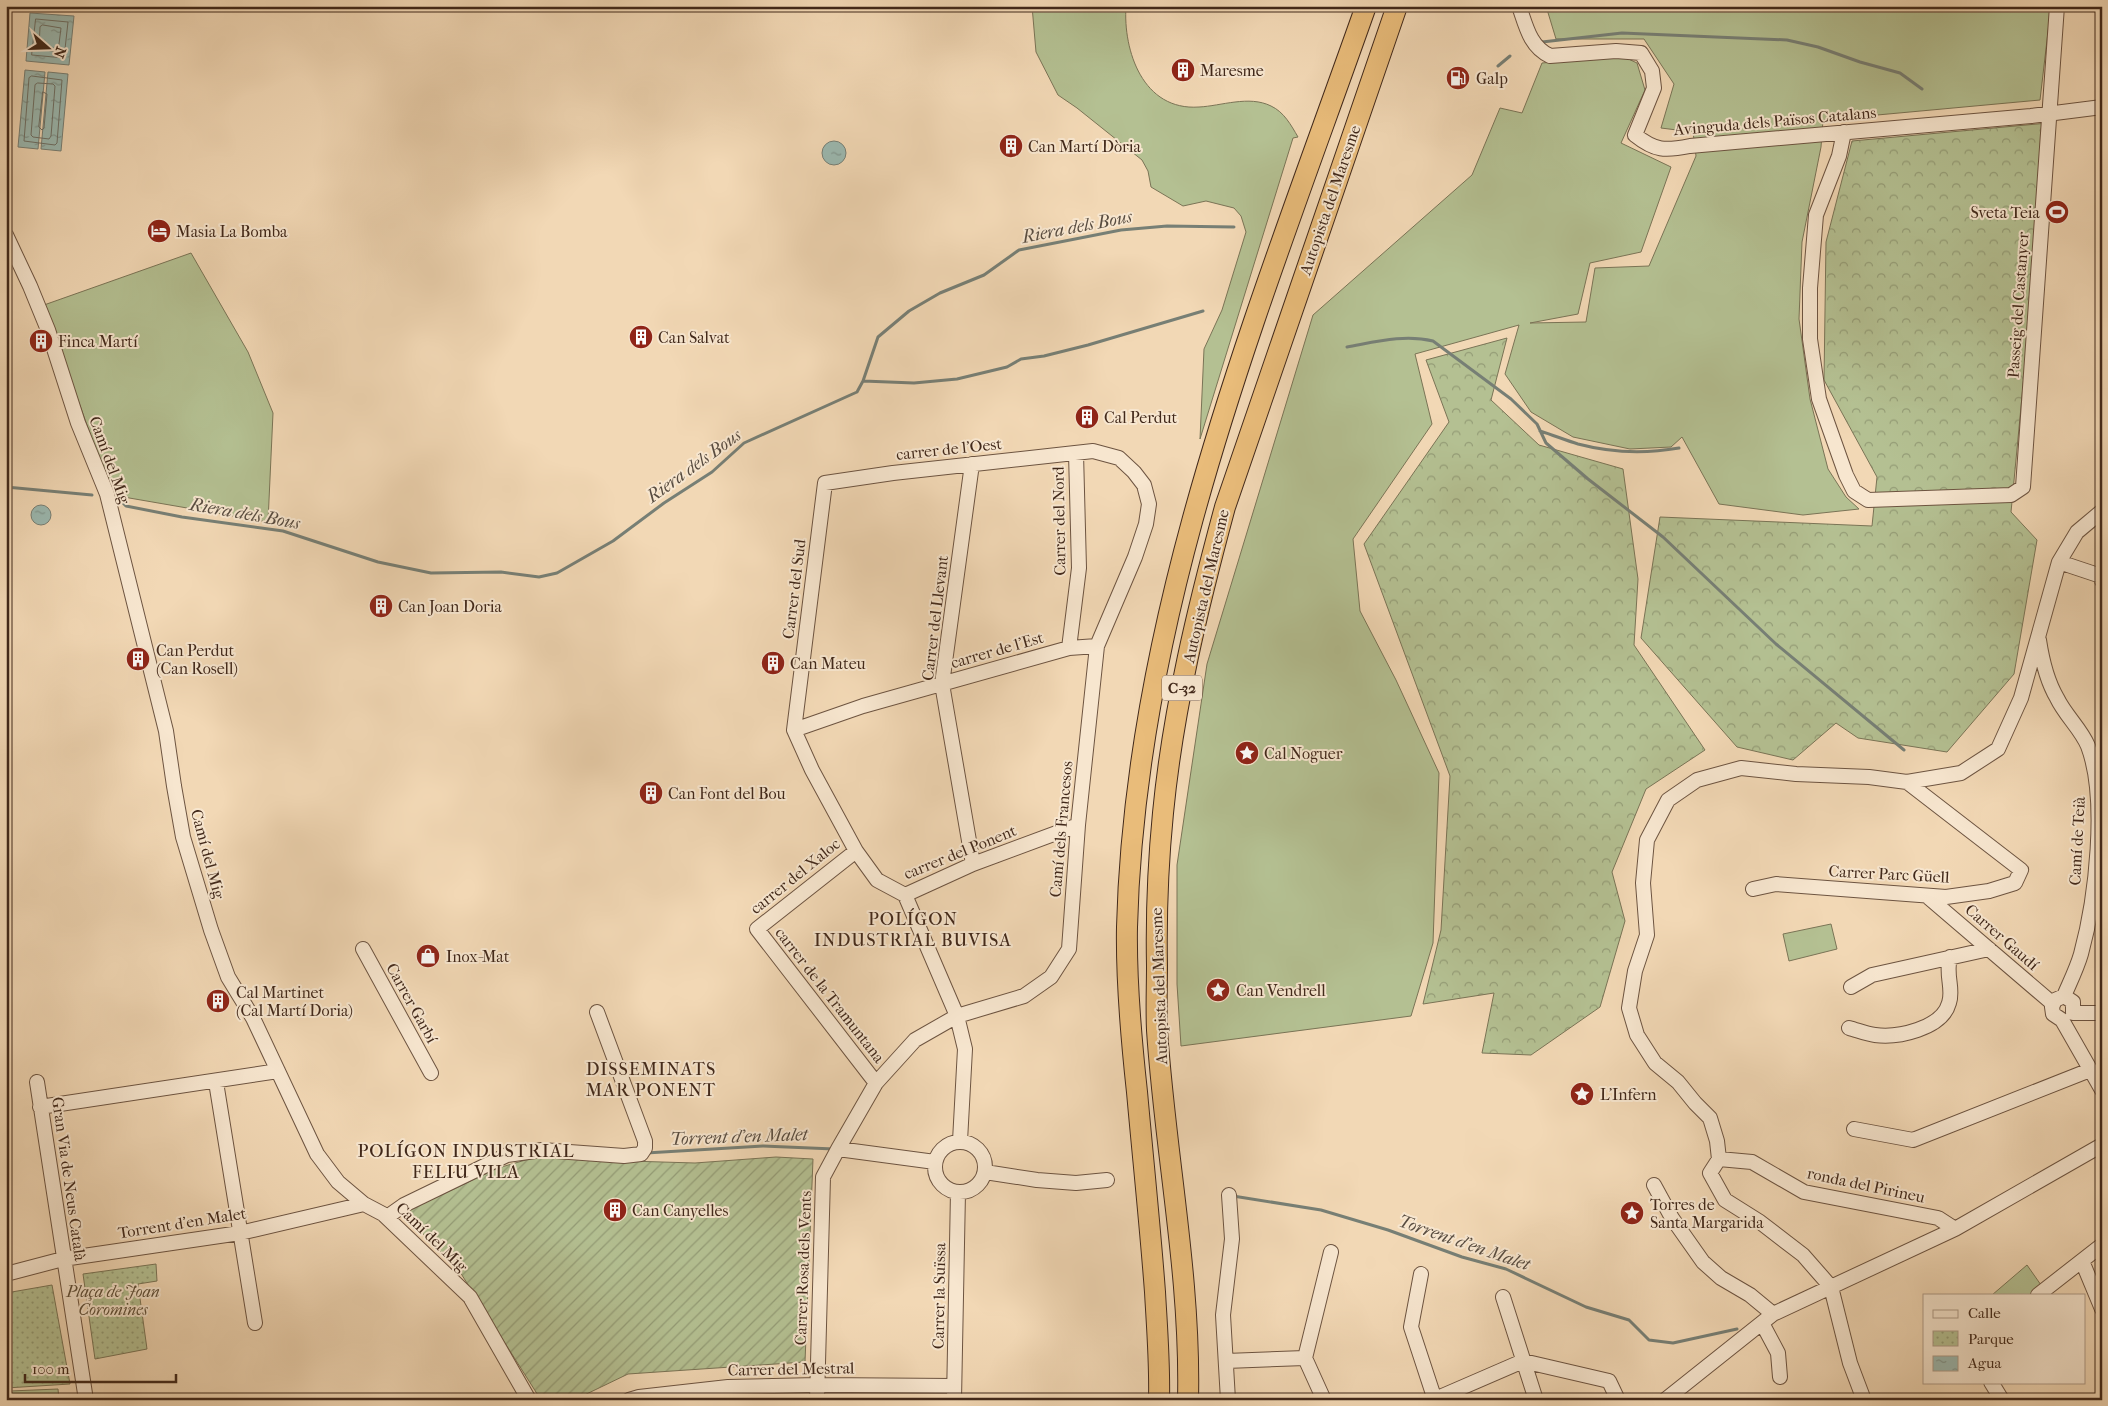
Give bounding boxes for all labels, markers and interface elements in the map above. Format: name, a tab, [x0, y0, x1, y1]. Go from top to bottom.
north arrow	[22, 22, 72, 72]
text: N	[50, 44, 70, 61]
building icon: Maresme	[1170, 57, 1196, 83]
place label: Maresme	[1200, 61, 1264, 80]
fuel station icon: Galp	[1445, 65, 1471, 91]
place label: Galp	[1476, 69, 1508, 88]
street label: Avinguda dels Països Catalans	[1672, 103, 1877, 139]
street label: Autopista del Maresme	[1295, 123, 1365, 278]
building icon: Can Martí Dòria	[998, 133, 1024, 159]
place label: Can Martí Dòria	[1028, 137, 1141, 156]
sports icon: Sveta Teia	[2044, 199, 2070, 225]
place label: Sveta Teia	[1970, 203, 2041, 222]
water label: Riera dels Bous	[1019, 206, 1134, 248]
hotel icon: Masia La Bomba	[146, 218, 172, 244]
place label: Masia La Bomba	[176, 222, 288, 241]
street label: Passeig del Castanyer	[2003, 231, 2033, 379]
building icon: Can Salvat	[628, 324, 654, 350]
building icon: Finca Martí	[28, 328, 54, 354]
place label: Can Salvat	[658, 328, 730, 347]
place label: Finca Martí	[58, 332, 138, 351]
building icon: Cal Perdut	[1074, 404, 1100, 430]
place label: Cal Perdut	[1104, 408, 1178, 427]
street label: Camí del Mig	[85, 414, 135, 507]
water label: Riera dels Bous	[642, 424, 746, 508]
street label: carrer de l'Oest	[895, 434, 1003, 464]
street label: Carrer del Nord	[1049, 466, 1069, 576]
water label: Riera dels Bous	[187, 494, 302, 534]
street label: Autopista del Maresme	[1179, 507, 1233, 666]
street label: Carrer del Sud	[778, 538, 810, 640]
street label: Carrer del Llevant	[918, 554, 952, 682]
building icon: Can Joan Doria	[368, 593, 394, 619]
place label: Can Joan Doria	[398, 597, 503, 616]
street label: carrer de l'Est	[949, 628, 1046, 672]
place label: Can Perdut (Can Rosell)	[156, 641, 238, 678]
building icon: Can Perdut (Can Rosell)	[125, 646, 151, 672]
building icon: Can Mateu	[760, 650, 786, 676]
place label: Can Mateu	[790, 654, 866, 673]
road number: C-32	[1162, 676, 1202, 700]
place icon: Cal Noguer	[1234, 740, 1260, 766]
place label: Cal Noguer	[1264, 744, 1343, 763]
street label: Camí dels Francesos	[1046, 760, 1076, 898]
building icon: Can Font del Bou	[638, 780, 664, 806]
place label: Can Font del Bou	[668, 784, 786, 803]
street label: Camí de Teià	[2065, 795, 2089, 886]
street label: Camí del Mig	[187, 807, 229, 901]
street label: carrer del Ponent	[901, 821, 1019, 883]
street label: carrer del Xaloc	[746, 834, 844, 918]
street label: Carrer Parc Güell	[1828, 861, 1950, 887]
street label: Carrer Gaudí	[1961, 900, 2043, 974]
street label: Autopista del Maresme	[1147, 907, 1171, 1066]
district label: POLÍGON INDUSTRIAL BUVISA	[814, 908, 1012, 951]
street label: carrer de la Tramuntana	[771, 924, 889, 1067]
shop icon: Inox-Mat	[415, 943, 441, 969]
place label: Inox-Mat	[446, 947, 510, 966]
street label: Carrer Garbí	[382, 960, 442, 1046]
place icon: Can Vendrell	[1205, 977, 1231, 1003]
place label: Can Vendrell	[1236, 981, 1326, 1000]
place label: Cal Martinet (Cal Martí Doria)	[236, 983, 353, 1020]
building icon: Cal Martinet (Cal Martí Doria)	[205, 988, 231, 1014]
district label: DISSEMINATS MAR PONENT	[586, 1059, 716, 1101]
place icon: L'Infern	[1569, 1081, 1595, 1107]
place label: L'Infern	[1600, 1085, 1657, 1104]
street label: Gran Via de Neus Català	[48, 1096, 90, 1263]
water label: Torrent d'en Malet	[670, 1124, 810, 1150]
district label: POLÍGON INDUSTRIAL FELIU VILA	[357, 1140, 575, 1183]
street label: ronda del Pirineu	[1805, 1163, 1927, 1207]
street label: Carrer Rosa dels Vents	[791, 1190, 815, 1346]
place label: Torres de Santa Margarida	[1650, 1195, 1764, 1232]
building icon: Can Canyelles	[602, 1197, 628, 1223]
street label: Camí del Mig	[392, 1198, 472, 1276]
place icon: Torres de Santa Margarida	[1619, 1200, 1645, 1226]
place label: Can Canyelles	[632, 1201, 729, 1220]
street label: Torrent d'en Malet	[117, 1203, 248, 1243]
water label: Torrent d'en Malet	[1395, 1211, 1534, 1276]
street label: Carrer la Suïssa	[929, 1242, 949, 1349]
park label: Plaça de Joan Coromines	[65, 1282, 160, 1319]
legend	[1923, 1294, 2086, 1384]
text: Calle	[1968, 1304, 2001, 1322]
text: Parque	[1968, 1330, 2014, 1348]
scale bar	[25, 1351, 176, 1383]
text: Agua	[1967, 1354, 2002, 1372]
street label: Carrer del Mestral	[727, 1358, 855, 1380]
text: 100 m	[32, 1360, 70, 1378]

